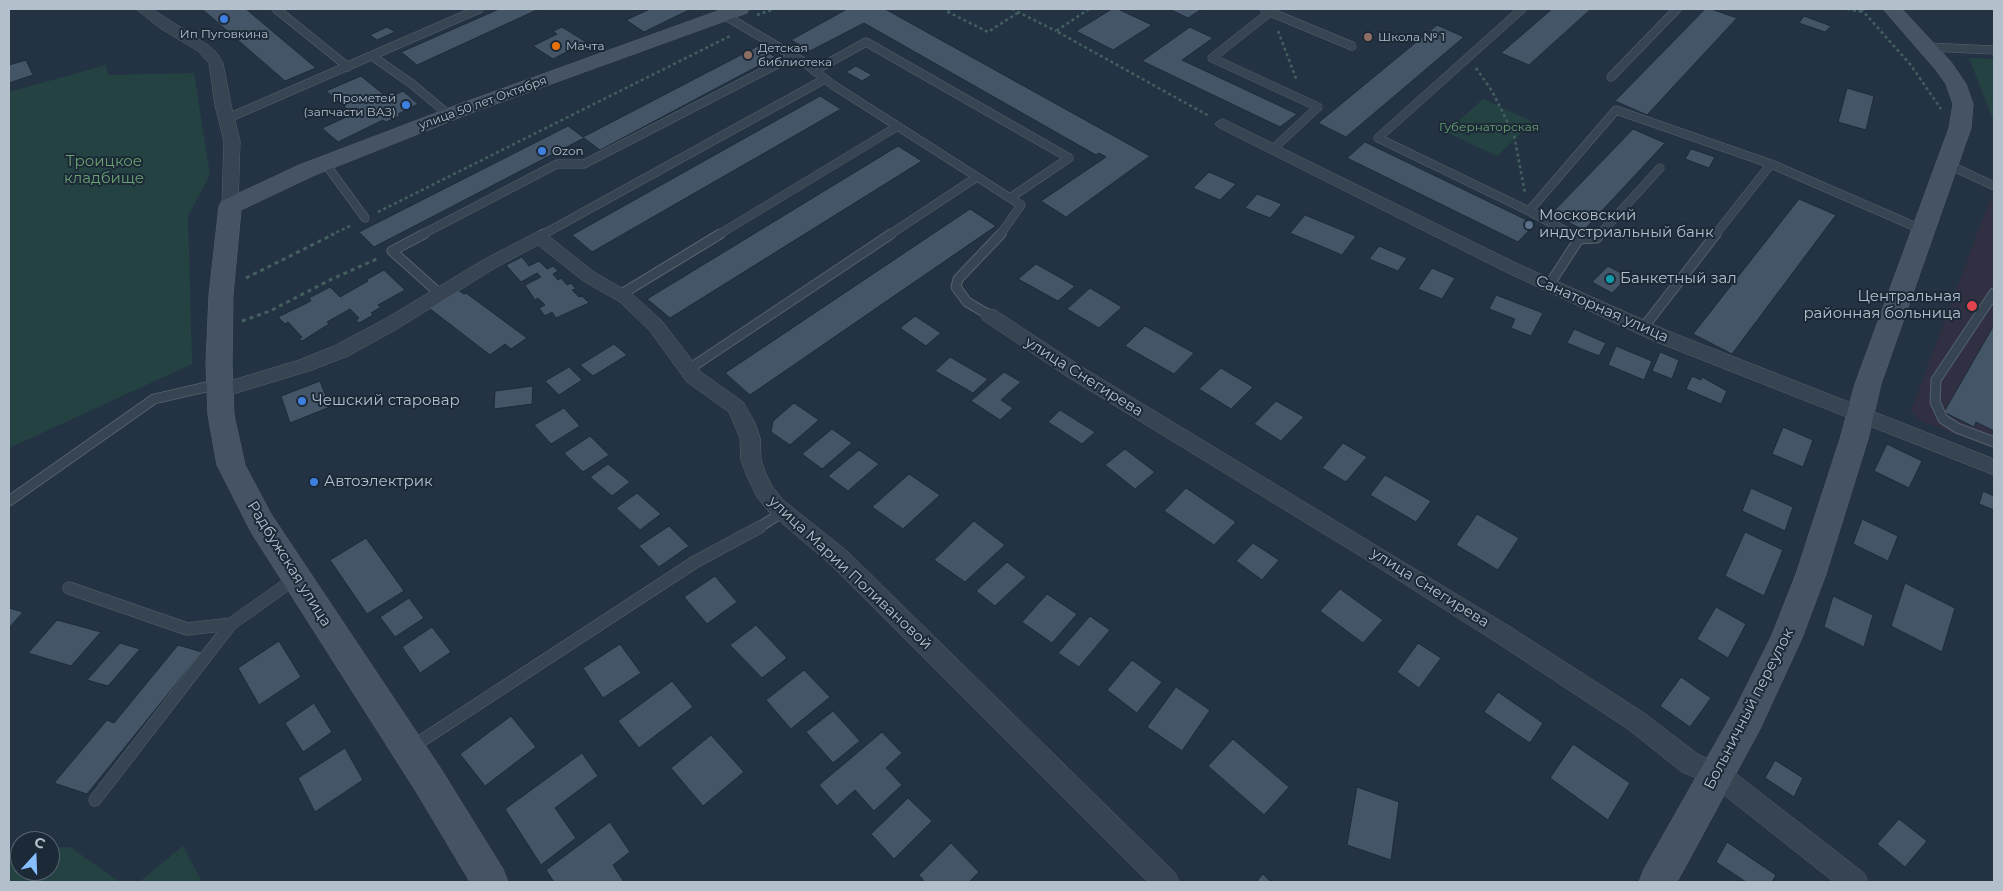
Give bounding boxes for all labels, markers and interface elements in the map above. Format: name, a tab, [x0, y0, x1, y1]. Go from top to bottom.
marker: Ип Пуговкина	[218, 13, 230, 25]
place label: Ип Пуговкина	[180, 27, 268, 41]
place label: Школа № 1	[1378, 30, 1445, 44]
marker: Школа № 1	[1362, 31, 1374, 43]
place label: Мачта	[566, 39, 604, 53]
marker: Мачта	[550, 40, 562, 52]
place label: Детская библиотека	[758, 41, 832, 69]
marker: Детская библиотека	[742, 49, 754, 61]
street label: улица 50 лет Октября	[417, 73, 549, 133]
place label: Прометей (запчасти ВАЗ)	[303, 91, 396, 119]
marker: Прометей (запчасти ВАЗ)	[400, 99, 412, 111]
park label: Губернаторская	[1439, 120, 1539, 134]
place label: Ozon	[552, 144, 584, 158]
marker: Ozon	[536, 145, 548, 157]
park label: Троицкое кладбище	[64, 153, 144, 188]
place label: Московский индустриальный банк	[1539, 207, 1714, 242]
marker: Московский индустриальный банк	[1523, 219, 1535, 231]
place label: Банкетный зал	[1620, 270, 1737, 288]
street label: Санаторная улица	[1533, 272, 1671, 346]
marker: Банкетный зал	[1604, 273, 1616, 285]
place label: Центральная районная больница	[1803, 288, 1961, 323]
marker: Центральная районная больница	[1965, 299, 1979, 313]
street label: улица Снегирева	[1022, 333, 1146, 421]
place label: Чешский старовар	[312, 392, 460, 410]
marker: Чешский старовар	[296, 395, 308, 407]
place label: Автоэлектрик	[324, 473, 433, 491]
marker: Автоэлектрик	[308, 476, 320, 488]
street label: улица Марии Поливановой	[765, 492, 935, 654]
street label: Радбужская улица	[243, 498, 335, 630]
street label: улица Снегирева	[1368, 544, 1492, 632]
street label: Больничный переулок	[1700, 625, 1798, 793]
north arrow	[10, 831, 60, 881]
text: С	[32, 833, 48, 853]

